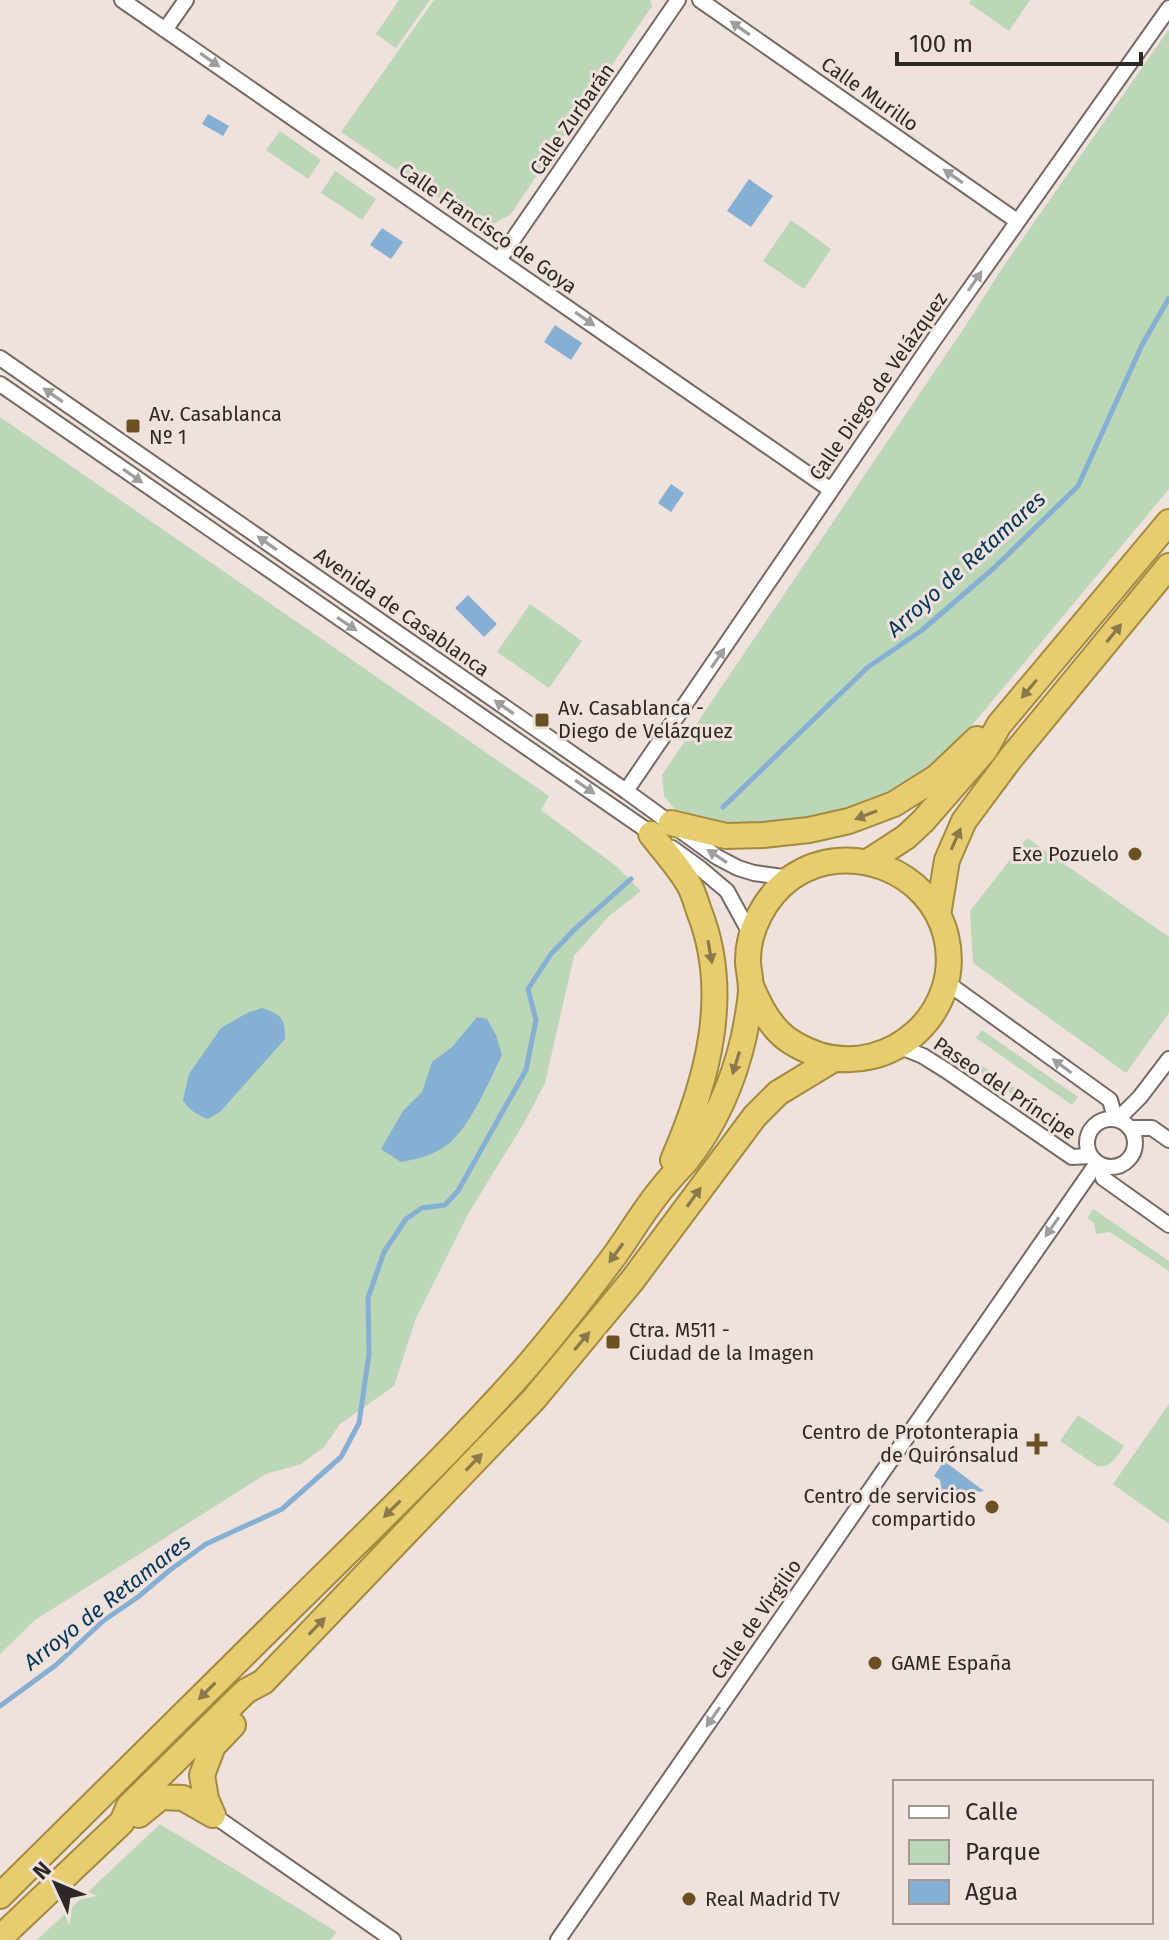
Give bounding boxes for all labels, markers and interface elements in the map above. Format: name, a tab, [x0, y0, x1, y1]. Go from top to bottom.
scale bar	[897, 16, 1141, 66]
one-way arrow	[729, 21, 750, 36]
text: 100 m	[909, 30, 973, 58]
one-way arrow	[199, 52, 220, 67]
street label: Calle Murillo	[817, 52, 923, 136]
street label: Calle Zurbarán	[525, 58, 619, 180]
street label: Calle Francisco de Goya	[394, 157, 582, 299]
one-way arrow	[943, 169, 964, 184]
one-way arrow	[967, 271, 982, 292]
street label: Calle Diego de Velázquez	[804, 287, 952, 485]
one-way arrow	[574, 311, 595, 326]
one-way arrow	[43, 388, 64, 403]
place label: Av. Casablanca Nº 1	[149, 402, 282, 449]
marker: Av. Casablanca Nº 1	[124, 417, 142, 435]
one-way arrow	[123, 468, 144, 483]
water label: Arroyo de Retamares	[880, 485, 1051, 643]
one-way arrow	[257, 536, 278, 551]
street label: Avenida de Casablanca	[310, 543, 494, 681]
one-way arrow	[337, 616, 358, 631]
one-way arrow	[1105, 624, 1122, 644]
one-way arrow	[710, 647, 725, 668]
one-way arrow	[1021, 679, 1038, 699]
place label: Av. Casablanca - Diego de Velázquez	[558, 696, 733, 743]
one-way arrow	[494, 700, 515, 715]
marker: Av. Casablanca - Diego de Velázquez	[533, 711, 551, 729]
one-way arrow	[574, 779, 595, 794]
one-way arrow	[854, 809, 878, 822]
one-way arrow	[949, 828, 963, 851]
place label: Exe Pozuelo	[1012, 842, 1119, 866]
marker: Exe Pozuelo	[1126, 845, 1144, 863]
one-way arrow	[706, 850, 728, 864]
one-way arrow	[705, 940, 717, 965]
street label: Paseo del Príncipe	[929, 1031, 1081, 1145]
one-way arrow	[729, 1051, 742, 1075]
one-way arrow	[1051, 1058, 1073, 1074]
one-way arrow	[685, 1187, 701, 1207]
one-way arrow	[1045, 1217, 1060, 1238]
one-way arrow	[609, 1242, 625, 1263]
place label: Ctra. M511 - Ciudad de la Imagen	[629, 1318, 814, 1365]
one-way arrow	[574, 1331, 590, 1351]
marker: Ctra. M511 - Ciudad de la Imagen	[604, 1333, 622, 1351]
place label: Centro de Protonterapia de Quirónsalud	[802, 1420, 1019, 1467]
marker: Centro de Protonterapia de Quirónsalud	[1026, 1433, 1048, 1455]
one-way arrow	[465, 1453, 483, 1472]
place label: Centro de servicios compartido	[803, 1484, 976, 1531]
marker: Centro de servicios compartido	[983, 1498, 1001, 1516]
one-way arrow	[383, 1499, 402, 1517]
water label: Arroyo de Retamares	[17, 1528, 196, 1676]
street label: Calle de Virgilio	[706, 1554, 806, 1684]
one-way arrow	[307, 1617, 326, 1636]
place label: GAME España	[891, 1651, 1012, 1675]
marker: GAME España	[866, 1654, 884, 1672]
one-way arrow	[198, 1682, 217, 1700]
one-way arrow	[706, 1707, 721, 1728]
legend	[893, 1780, 1153, 1924]
text: Calle	[965, 1798, 1018, 1826]
text: Parque	[965, 1838, 1041, 1866]
north arrow	[16, 1844, 96, 1924]
text: N	[27, 1856, 57, 1885]
text: Agua	[965, 1878, 1018, 1906]
place label: Real Madrid TV	[705, 1887, 840, 1911]
marker: Real Madrid TV	[680, 1890, 698, 1908]

